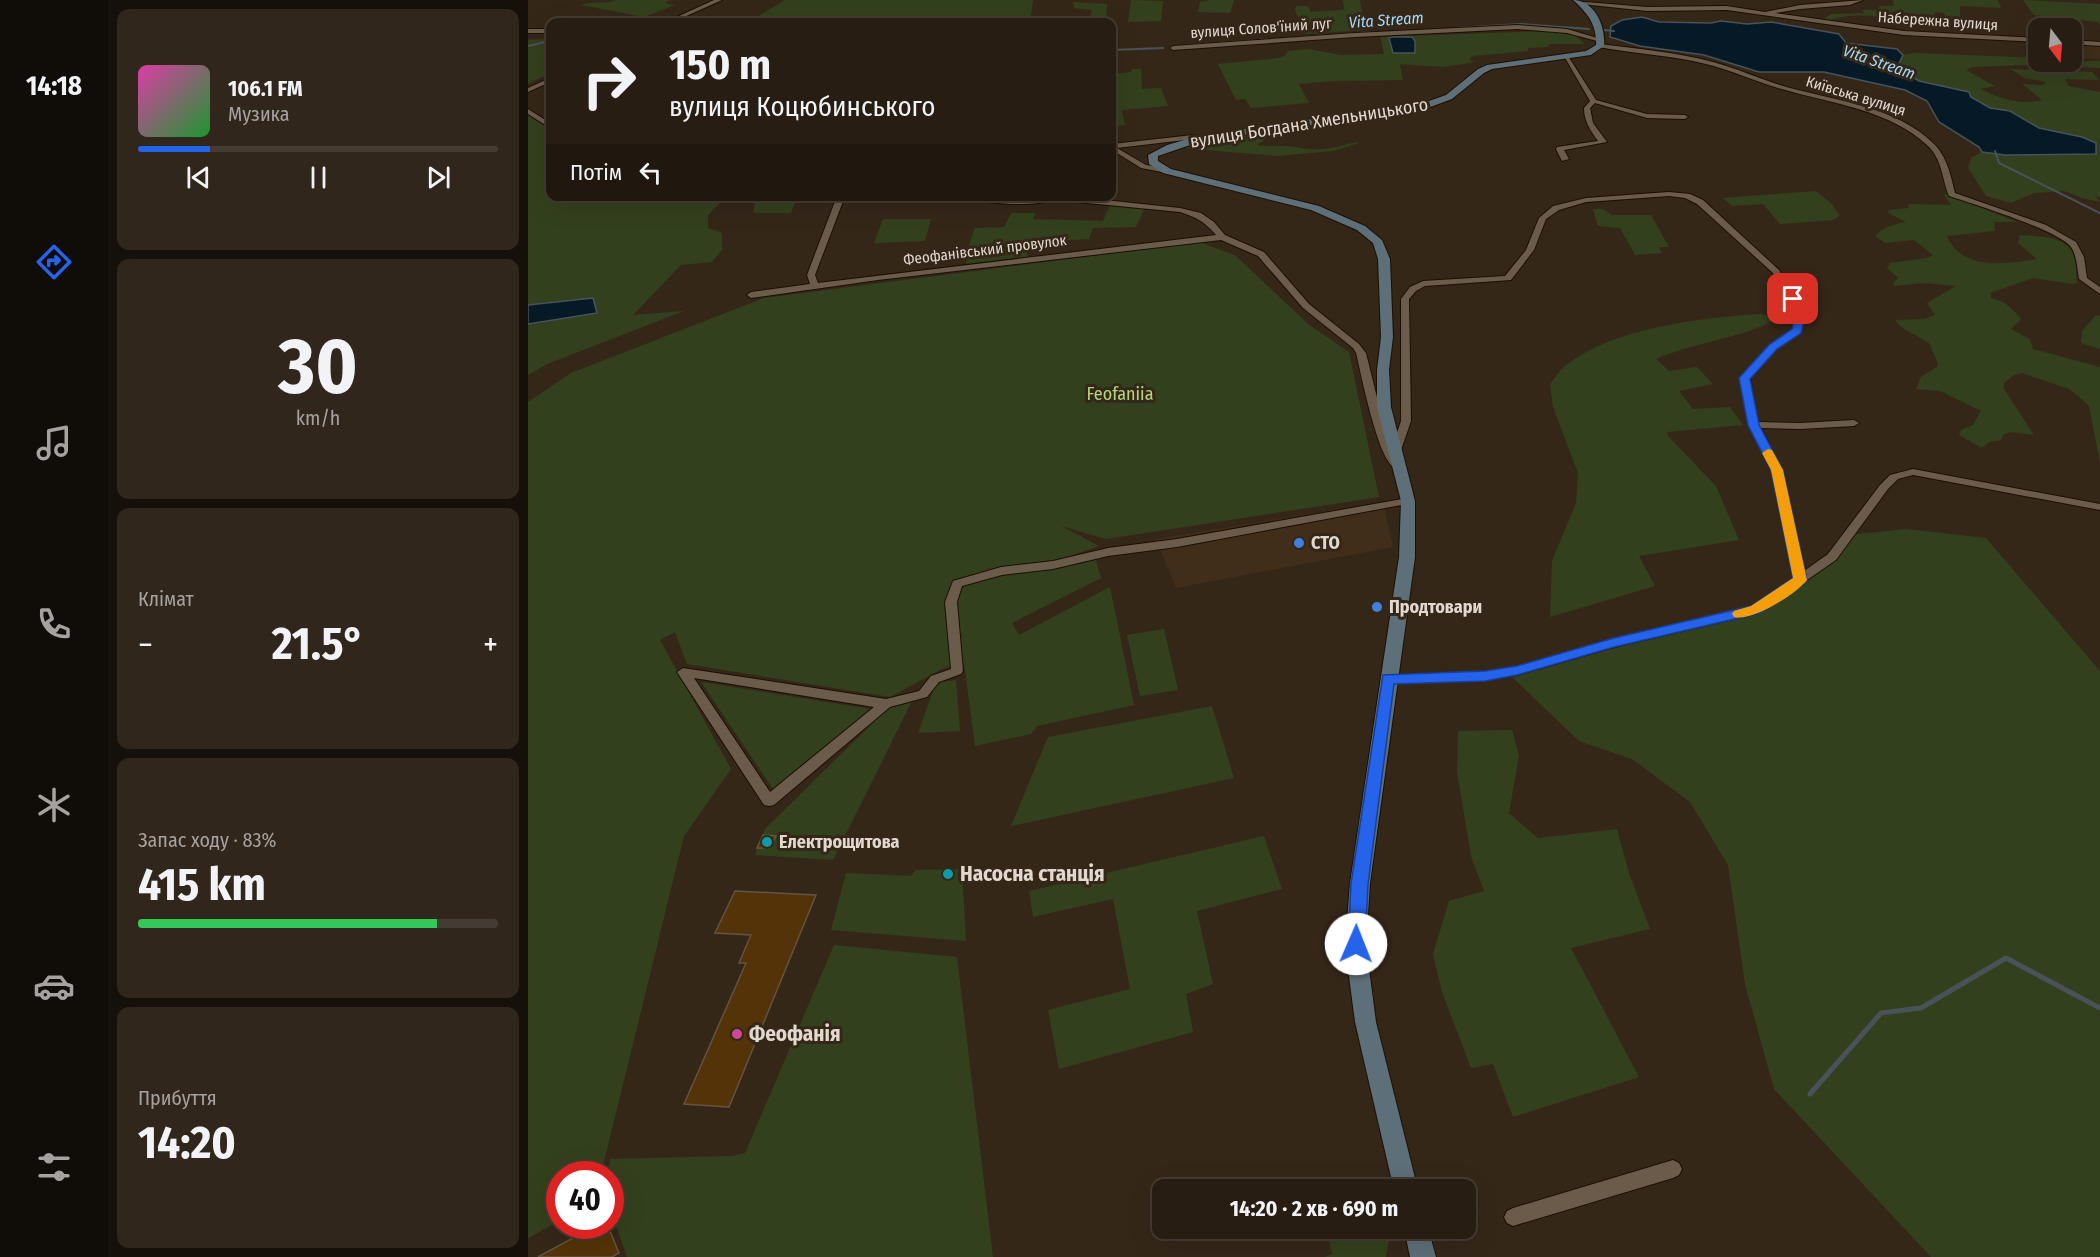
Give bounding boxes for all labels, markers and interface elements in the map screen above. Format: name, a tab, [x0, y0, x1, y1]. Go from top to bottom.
water label: Vita Stream	[1348, 8, 1424, 32]
street label: Набережна вулиця	[1877, 8, 1999, 34]
street label: вулиця Солов'їний луг	[1190, 14, 1333, 42]
north arrow	[2028, 18, 2082, 72]
map controls	[2028, 18, 2082, 72]
text: 150 m	[669, 40, 771, 90]
water label: Vita Stream	[1840, 41, 1918, 83]
icon: right	[570, 42, 648, 120]
text: 14:18	[26, 70, 82, 102]
street label: Київська вулиця	[1804, 72, 1908, 120]
text: 106.1 FM	[228, 75, 303, 102]
text: вулиця Коцюбинського	[669, 91, 936, 123]
street label: вулиця Богдана Хмельницького	[1188, 93, 1430, 153]
text: Музика	[228, 102, 290, 126]
icon: left	[634, 156, 667, 189]
text: Потім	[570, 159, 622, 186]
icon: previous	[182, 161, 215, 194]
icon: pause	[302, 161, 335, 194]
icon: next	[422, 161, 455, 194]
street label: Феофанівський провулок	[902, 231, 1068, 269]
icon: directions	[33, 241, 75, 283]
pin	[1767, 273, 1818, 324]
icon: arrive	[1776, 282, 1809, 315]
text: 30	[278, 320, 358, 414]
park label: Feofaniia	[1087, 383, 1154, 405]
text: km/h	[296, 406, 340, 430]
icon: music	[33, 422, 75, 464]
place label: СТО	[1311, 532, 1340, 554]
marker: СТО	[1292, 536, 1306, 550]
text: Клімат	[138, 587, 194, 611]
place label: Продтовари	[1389, 596, 1482, 618]
marker: Продтовари	[1370, 600, 1384, 614]
icon: phone	[33, 603, 75, 645]
text: 21.5°	[272, 617, 364, 671]
text: −	[138, 625, 153, 665]
text: +	[483, 625, 498, 665]
icon: climate	[33, 784, 75, 826]
text: Запас ходу · 83%	[138, 828, 276, 852]
place label: Електрощитова	[779, 831, 900, 853]
marker: Електрощитова	[760, 835, 774, 849]
text: 415 km	[138, 858, 266, 912]
place label: Насосна станція	[960, 861, 1105, 887]
marker: Насосна станція	[941, 867, 955, 881]
position arrow	[1324, 912, 1388, 976]
icon: car	[33, 965, 75, 1007]
place label: Феофанія	[749, 1021, 841, 1047]
marker: Феофанія	[730, 1027, 744, 1041]
text: Прибуття	[138, 1086, 217, 1110]
text: 14:20	[138, 1116, 236, 1170]
icon: filters	[33, 1146, 75, 1188]
speed limit sign: 40	[546, 1161, 624, 1239]
text: 14:20 · 2 хв · 690 m	[1230, 1195, 1398, 1222]

